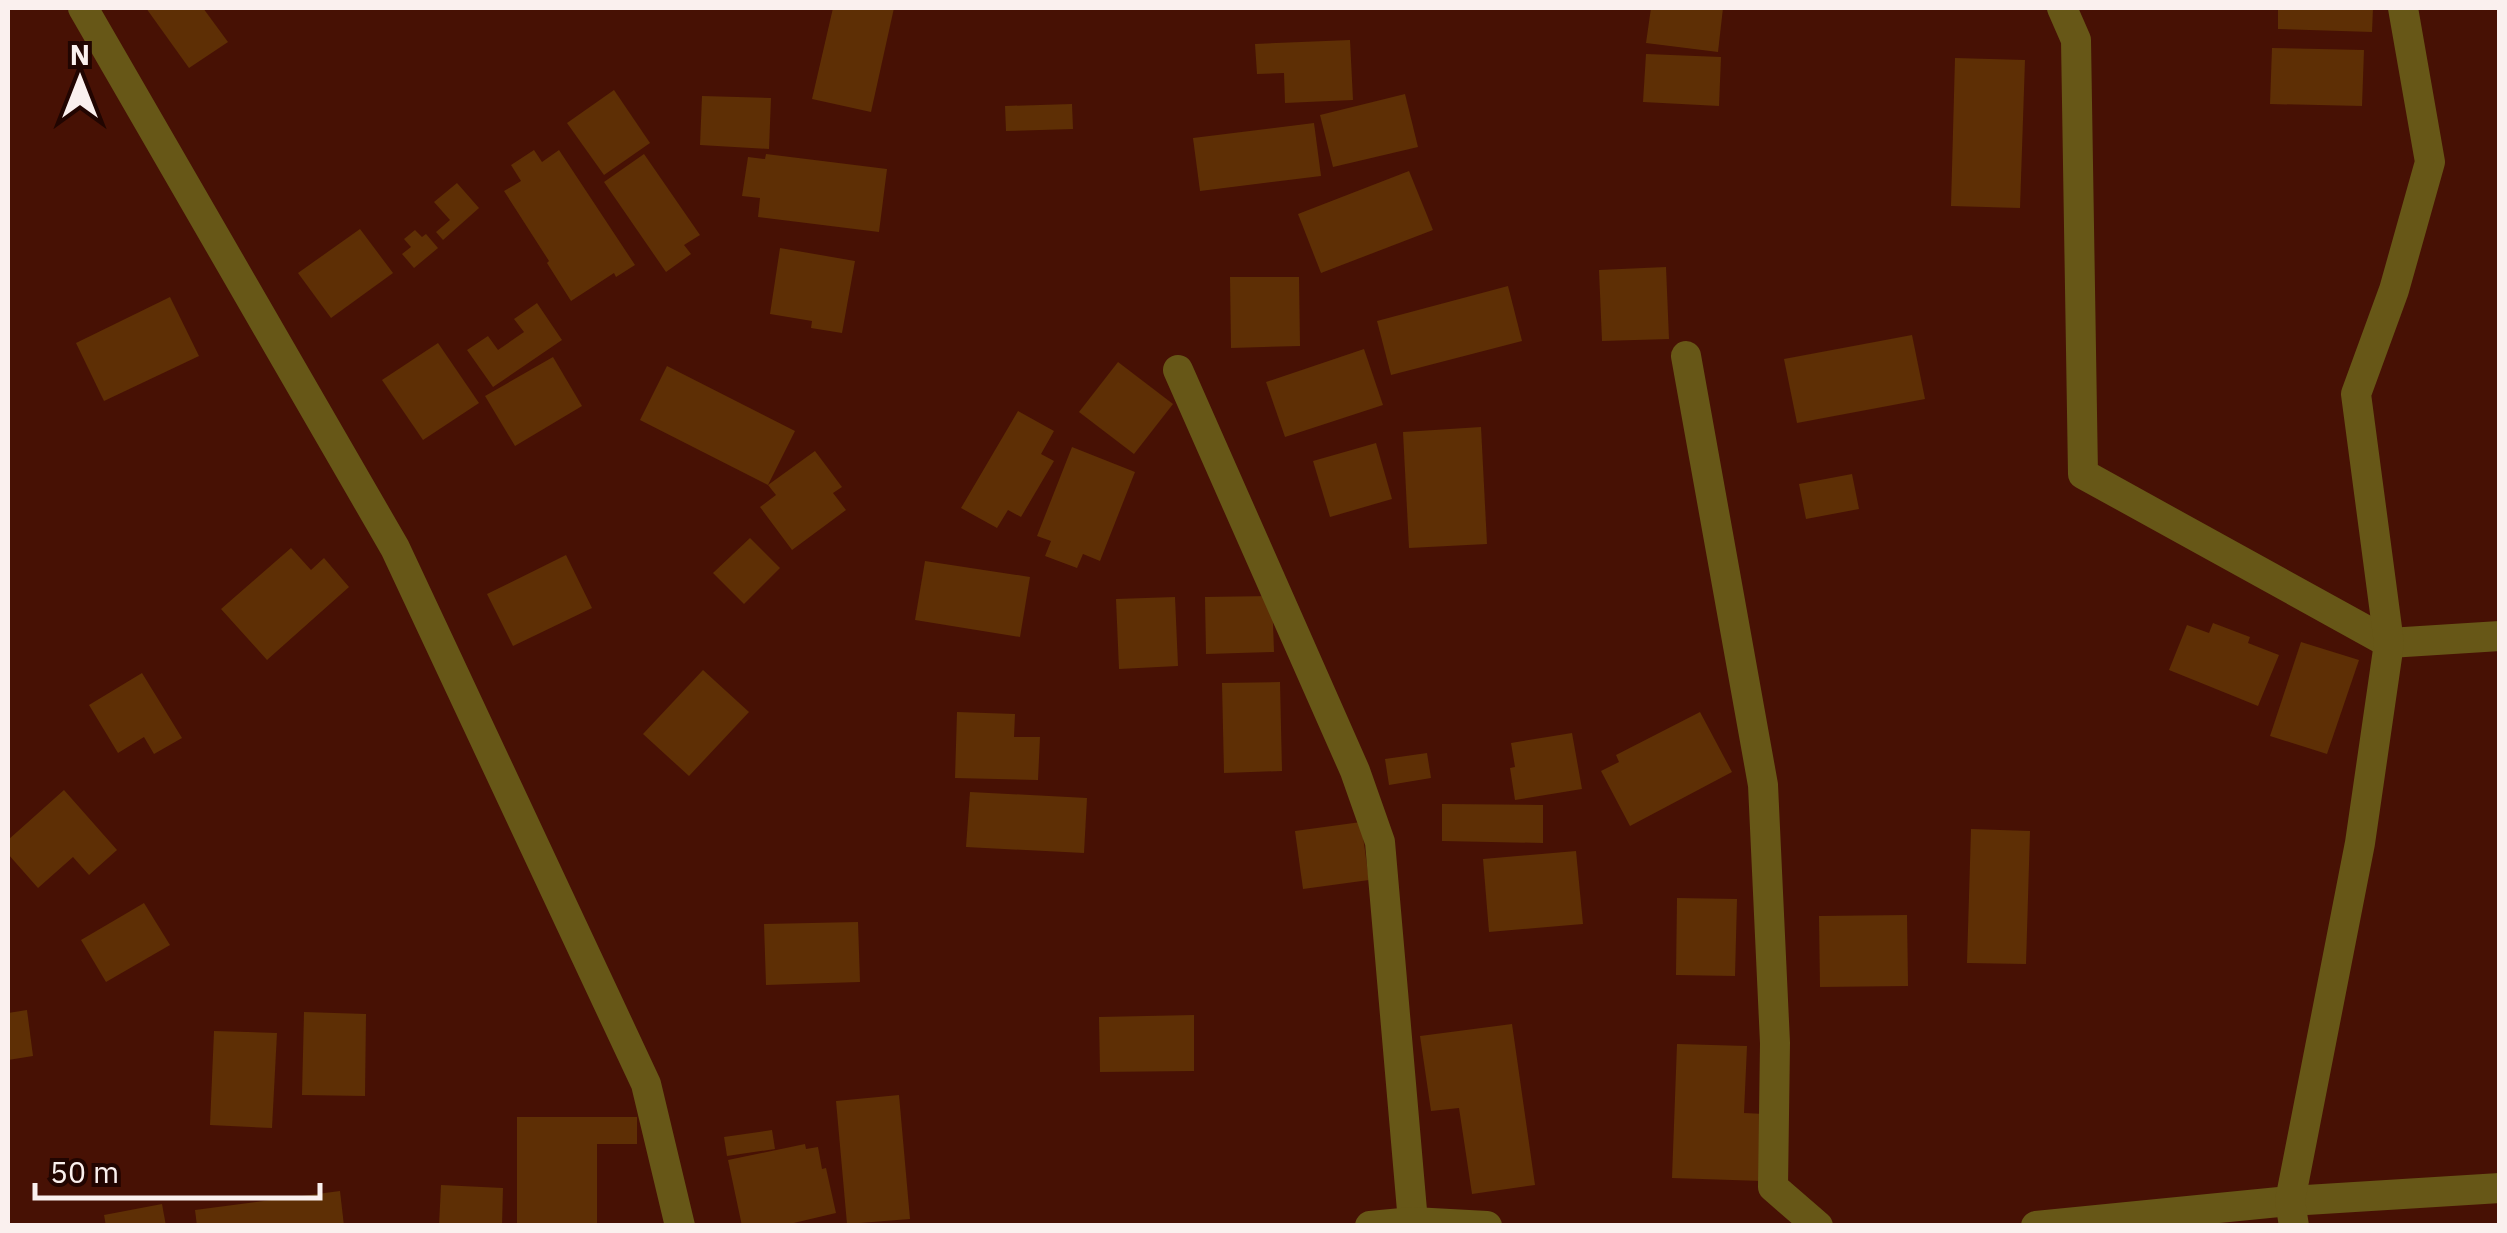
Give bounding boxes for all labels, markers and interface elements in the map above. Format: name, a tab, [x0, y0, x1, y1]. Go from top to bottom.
north arrow	[30, 30, 130, 130]
text: N	[70, 36, 90, 73]
scale bar	[35, 1138, 320, 1200]
text: 50 m	[50, 1152, 119, 1191]

